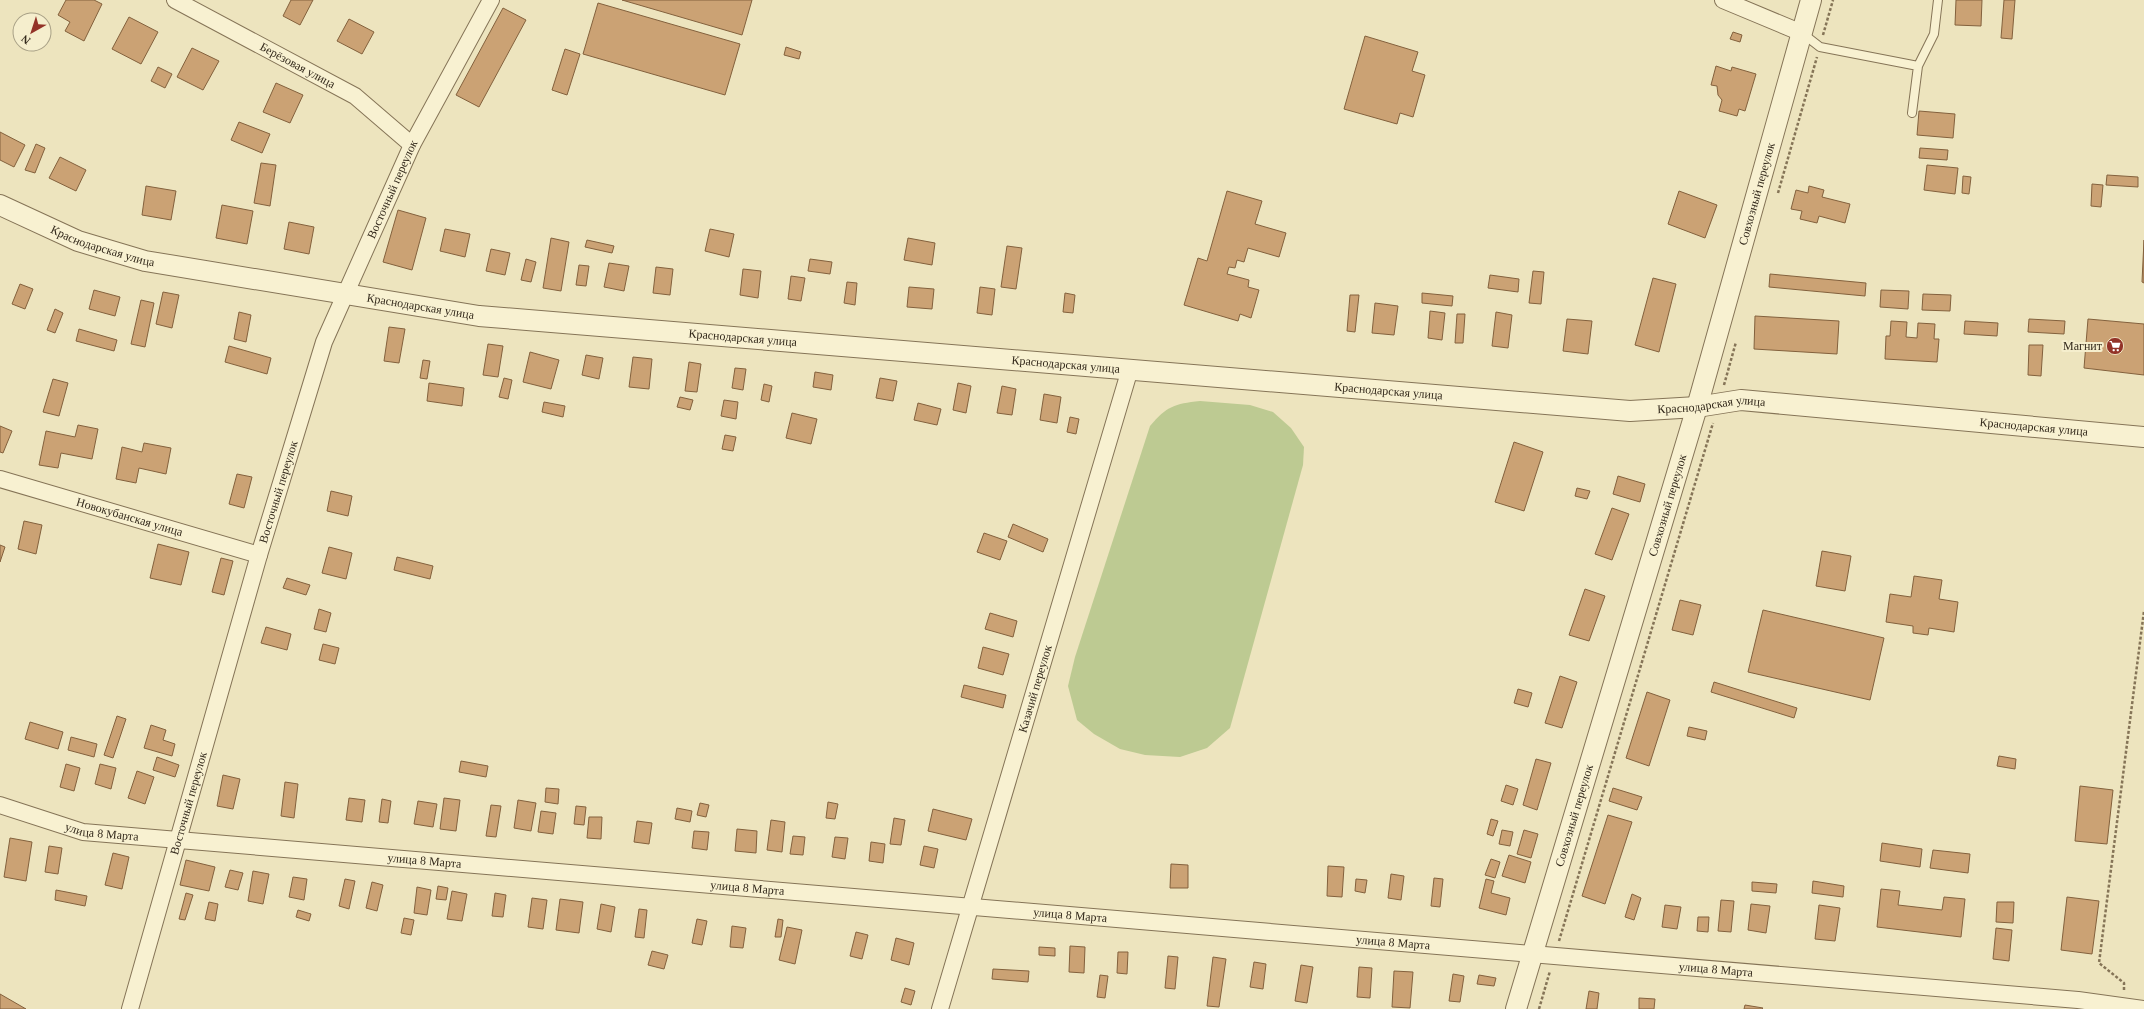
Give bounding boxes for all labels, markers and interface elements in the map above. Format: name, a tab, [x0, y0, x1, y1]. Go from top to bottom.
north arrow	[12, 12, 52, 52]
text: N	[19, 33, 33, 47]
street label: Берёзовая улица	[258, 40, 338, 91]
street label: Восточный переулок	[364, 137, 421, 241]
street label: Совхозный переулок	[1736, 141, 1778, 247]
street label: Краснодарская улица	[49, 222, 156, 270]
street label: Краснодарская улица	[366, 291, 476, 322]
street label: Краснодарская улица	[688, 326, 798, 349]
supermarket icon: Магнит	[2105, 336, 2125, 356]
place label: Магнит	[2063, 339, 2103, 353]
street label: Краснодарская улица	[1011, 353, 1121, 376]
street label: Краснодарская улица	[1334, 380, 1444, 403]
street label: Краснодарская улица	[1657, 393, 1767, 416]
street label: Краснодарская улица	[1979, 415, 2089, 439]
street label: Восточный переулок	[256, 439, 301, 545]
street label: Совхозный переулок	[1645, 452, 1689, 558]
street label: Новокубанская улица	[75, 495, 185, 539]
street label: Казачий переулок	[1015, 643, 1055, 734]
street label: Восточный переулок	[167, 750, 210, 856]
street label: Совхозный переулок	[1552, 763, 1596, 868]
street label: улица 8 Марта	[63, 820, 140, 844]
street label: улица 8 Марта	[387, 851, 463, 871]
street label: улица 8 Марта	[710, 878, 786, 898]
street label: улица 8 Марта	[1033, 905, 1108, 925]
street label: улица 8 Марта	[1356, 932, 1431, 952]
street label: улица 8 Марта	[1678, 959, 1754, 980]

